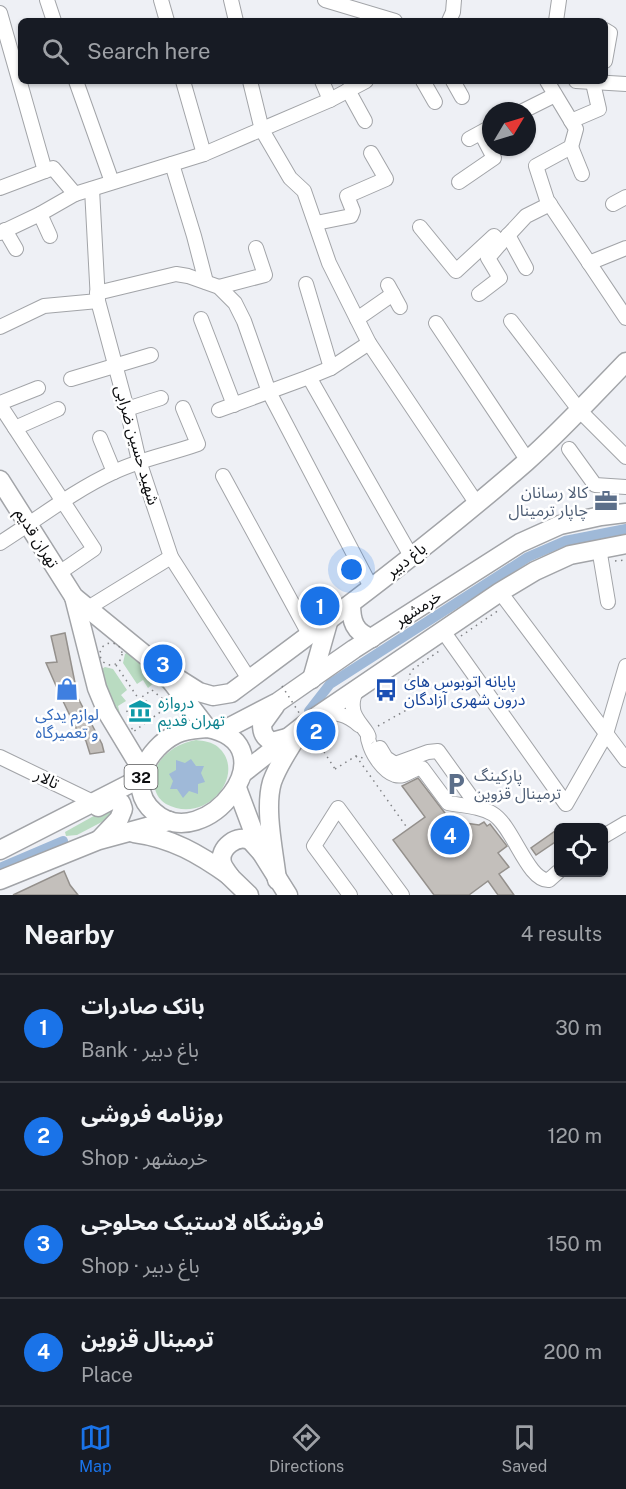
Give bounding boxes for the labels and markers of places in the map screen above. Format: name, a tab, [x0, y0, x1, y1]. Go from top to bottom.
place label: کالا رسانان چاپار ترمینال	[509, 483, 588, 521]
office icon: کالا رسانان چاپار ترمینال	[593, 488, 619, 514]
pin: 1	[300, 584, 340, 628]
pin: 3	[144, 642, 182, 686]
place label: پایانه اتوبوس های درون شهری آزادگان	[404, 672, 525, 709]
shop icon: لوازم یدکی و تعمیرگاه	[54, 676, 80, 702]
bus stop icon: پایانه اتوبوس های درون شهری آزادگان	[373, 677, 399, 703]
place label: دروازه تهران قدیم	[158, 693, 225, 733]
museum icon: دروازه تهران قدیم	[127, 698, 153, 724]
place label: لوازم یدکی و تعمیرگاه	[35, 705, 99, 742]
pin: 2	[296, 708, 336, 754]
place label: پارکینگ ترمینال قزوین	[474, 766, 561, 804]
parking icon: پارکینگ ترمینال قزوین	[443, 771, 469, 797]
pin: 4	[430, 812, 470, 858]

